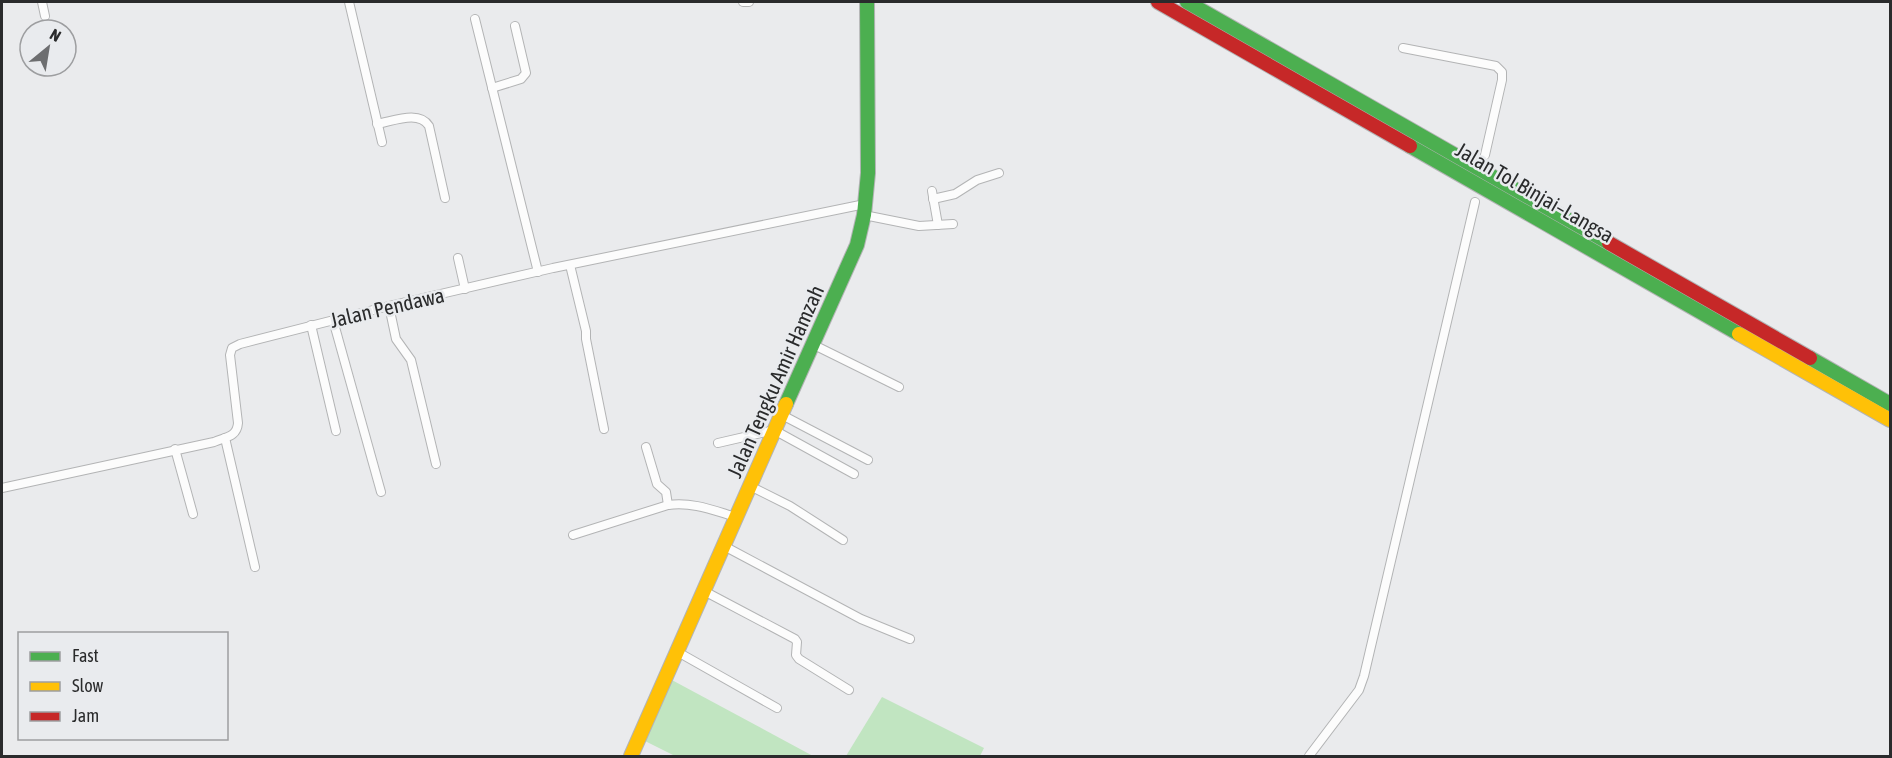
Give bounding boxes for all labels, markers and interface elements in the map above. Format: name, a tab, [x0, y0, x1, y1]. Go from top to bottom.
north arrow	[18, 18, 78, 78]
text: N	[47, 25, 64, 45]
street label: Jalan Tol Binjai–Langsa	[1452, 137, 1618, 247]
street label: Jalan Tengku Amir Hamzah	[722, 281, 828, 481]
street label: Jalan Pendawa	[328, 282, 446, 332]
legend	[18, 632, 228, 740]
text: Fast	[72, 645, 99, 666]
text: Slow	[72, 675, 103, 696]
text: Jam	[72, 705, 99, 726]

